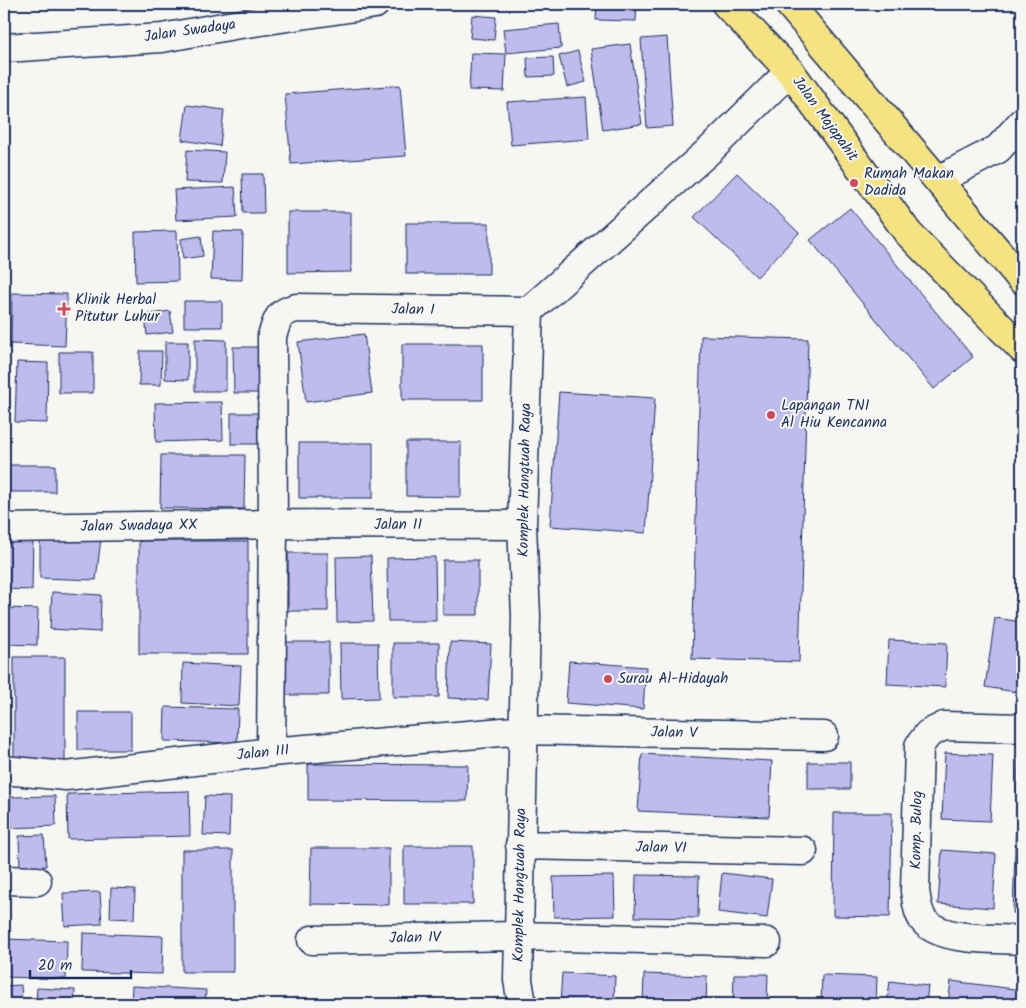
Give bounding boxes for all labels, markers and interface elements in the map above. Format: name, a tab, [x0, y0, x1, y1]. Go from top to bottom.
street label: Jalan Swadaya	[143, 13, 237, 49]
street label: Jalan Majapahit	[786, 71, 864, 167]
place label: Rumah Makan Dadida	[864, 162, 954, 203]
marker: Rumah Makan Dadida	[848, 177, 860, 189]
place label: Klinik Herbal Pitutur Luhur	[75, 288, 160, 329]
street label: Jalan I	[391, 298, 435, 322]
marker: Klinik Herbal Pitutur Luhur	[57, 302, 71, 316]
place label: Lapangan TNI Al Hiu Kencanna	[781, 394, 887, 435]
street label: Komplek Hangtuah Raya	[512, 403, 538, 557]
marker: Lapangan TNI Al Hiu Kencanna	[765, 409, 777, 421]
street label: Jalan Swadaya XX	[80, 513, 198, 539]
street label: Jalan II	[374, 513, 422, 537]
place label: Surau Al-Hidayah	[618, 667, 728, 691]
marker: Surau Al-Hidayah	[602, 673, 614, 685]
street label: Jalan V	[650, 721, 699, 745]
street label: Jalan III	[236, 738, 291, 768]
street label: Komp. Bulog	[904, 790, 930, 870]
street label: Komplek Hangtuah Raya	[507, 808, 533, 962]
street label: Jalan VI	[635, 836, 687, 860]
street label: Jalan IV	[389, 926, 442, 950]
scale bar	[30, 948, 131, 980]
text: 20 m	[38, 954, 72, 978]

